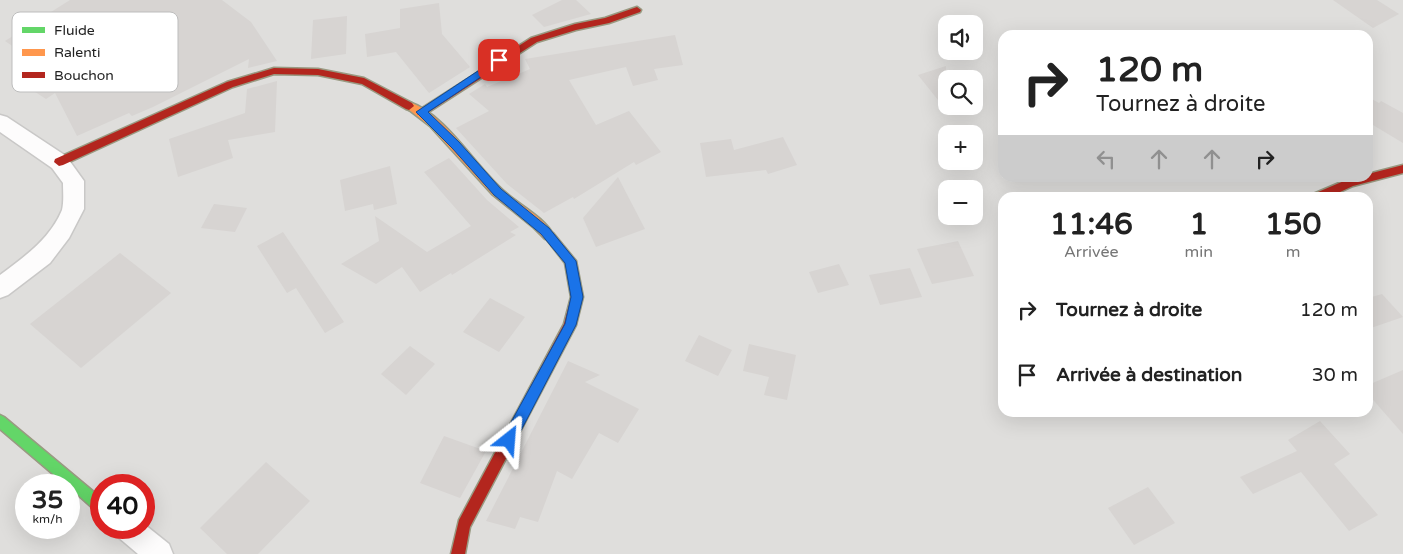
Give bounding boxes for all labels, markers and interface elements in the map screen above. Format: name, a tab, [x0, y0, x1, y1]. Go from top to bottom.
legend	[12, 12, 178, 92]
map controls	[938, 15, 983, 225]
button: sound	[938, 15, 983, 60]
text: Fluide	[54, 22, 95, 39]
pin	[478, 39, 520, 81]
text: Ralenti	[54, 44, 100, 61]
icon: arrive	[485, 46, 513, 74]
text: 120 m	[1096, 49, 1203, 91]
icon: right	[1013, 50, 1078, 115]
text: Bouchon	[54, 67, 114, 84]
button: search	[938, 70, 983, 115]
text: Tournez à droite	[1096, 91, 1265, 117]
button: +	[938, 125, 983, 170]
icon: left	[1092, 145, 1120, 173]
icon: ahead	[1145, 145, 1173, 173]
icon: ahead	[1198, 145, 1226, 173]
icon: right	[1251, 145, 1279, 173]
button: −	[938, 180, 983, 225]
text: 11:46	[1050, 206, 1133, 243]
text: 1	[1189, 206, 1208, 243]
text: 150	[1265, 206, 1321, 243]
text: Arrivée	[1064, 242, 1119, 262]
text: min	[1185, 242, 1213, 262]
text: m	[1286, 242, 1300, 262]
icon: right	[1013, 296, 1041, 324]
text: Tournez à droite	[1056, 299, 1202, 321]
text: 120 m	[1300, 299, 1358, 321]
icon: arrive	[1013, 361, 1041, 389]
text: Arrivée à destination	[1056, 364, 1242, 386]
text: 30 m	[1312, 364, 1358, 386]
position arrow	[482, 413, 534, 465]
speed limit sign: 40	[90, 474, 155, 539]
text: 35	[32, 485, 63, 515]
text: km/h	[32, 512, 63, 526]

